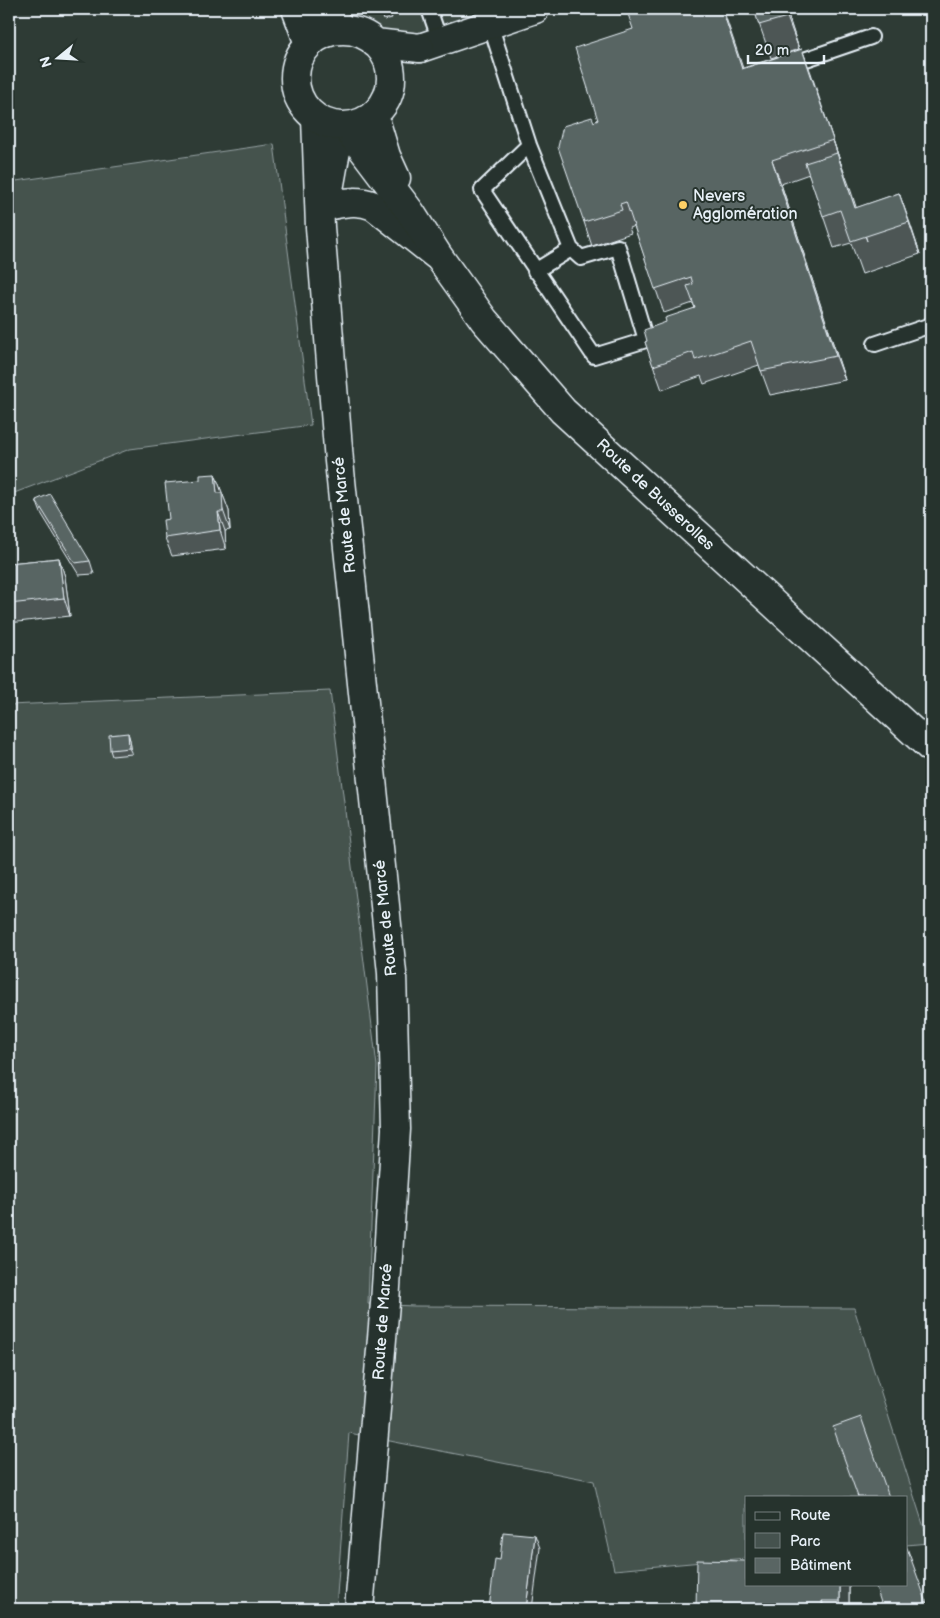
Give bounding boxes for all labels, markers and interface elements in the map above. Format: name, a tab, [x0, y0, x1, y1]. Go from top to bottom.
north arrow	[32, 32, 82, 82]
scale bar	[748, 32, 824, 64]
text: 20 m	[755, 41, 789, 60]
text: N	[36, 54, 56, 69]
place label: Nevers Agglomération	[693, 187, 798, 224]
marker: Nevers Agglomération	[677, 199, 689, 211]
street label: Route de Busserolles	[592, 435, 718, 555]
street label: Route de Marcé	[329, 456, 361, 574]
street label: Route de Marcé	[370, 859, 402, 977]
street label: Route de Marcé	[369, 1263, 397, 1381]
legend	[745, 1496, 908, 1586]
text: Route	[790, 1506, 831, 1525]
text: Parc	[790, 1532, 820, 1551]
text: Bâtiment	[790, 1556, 852, 1575]

